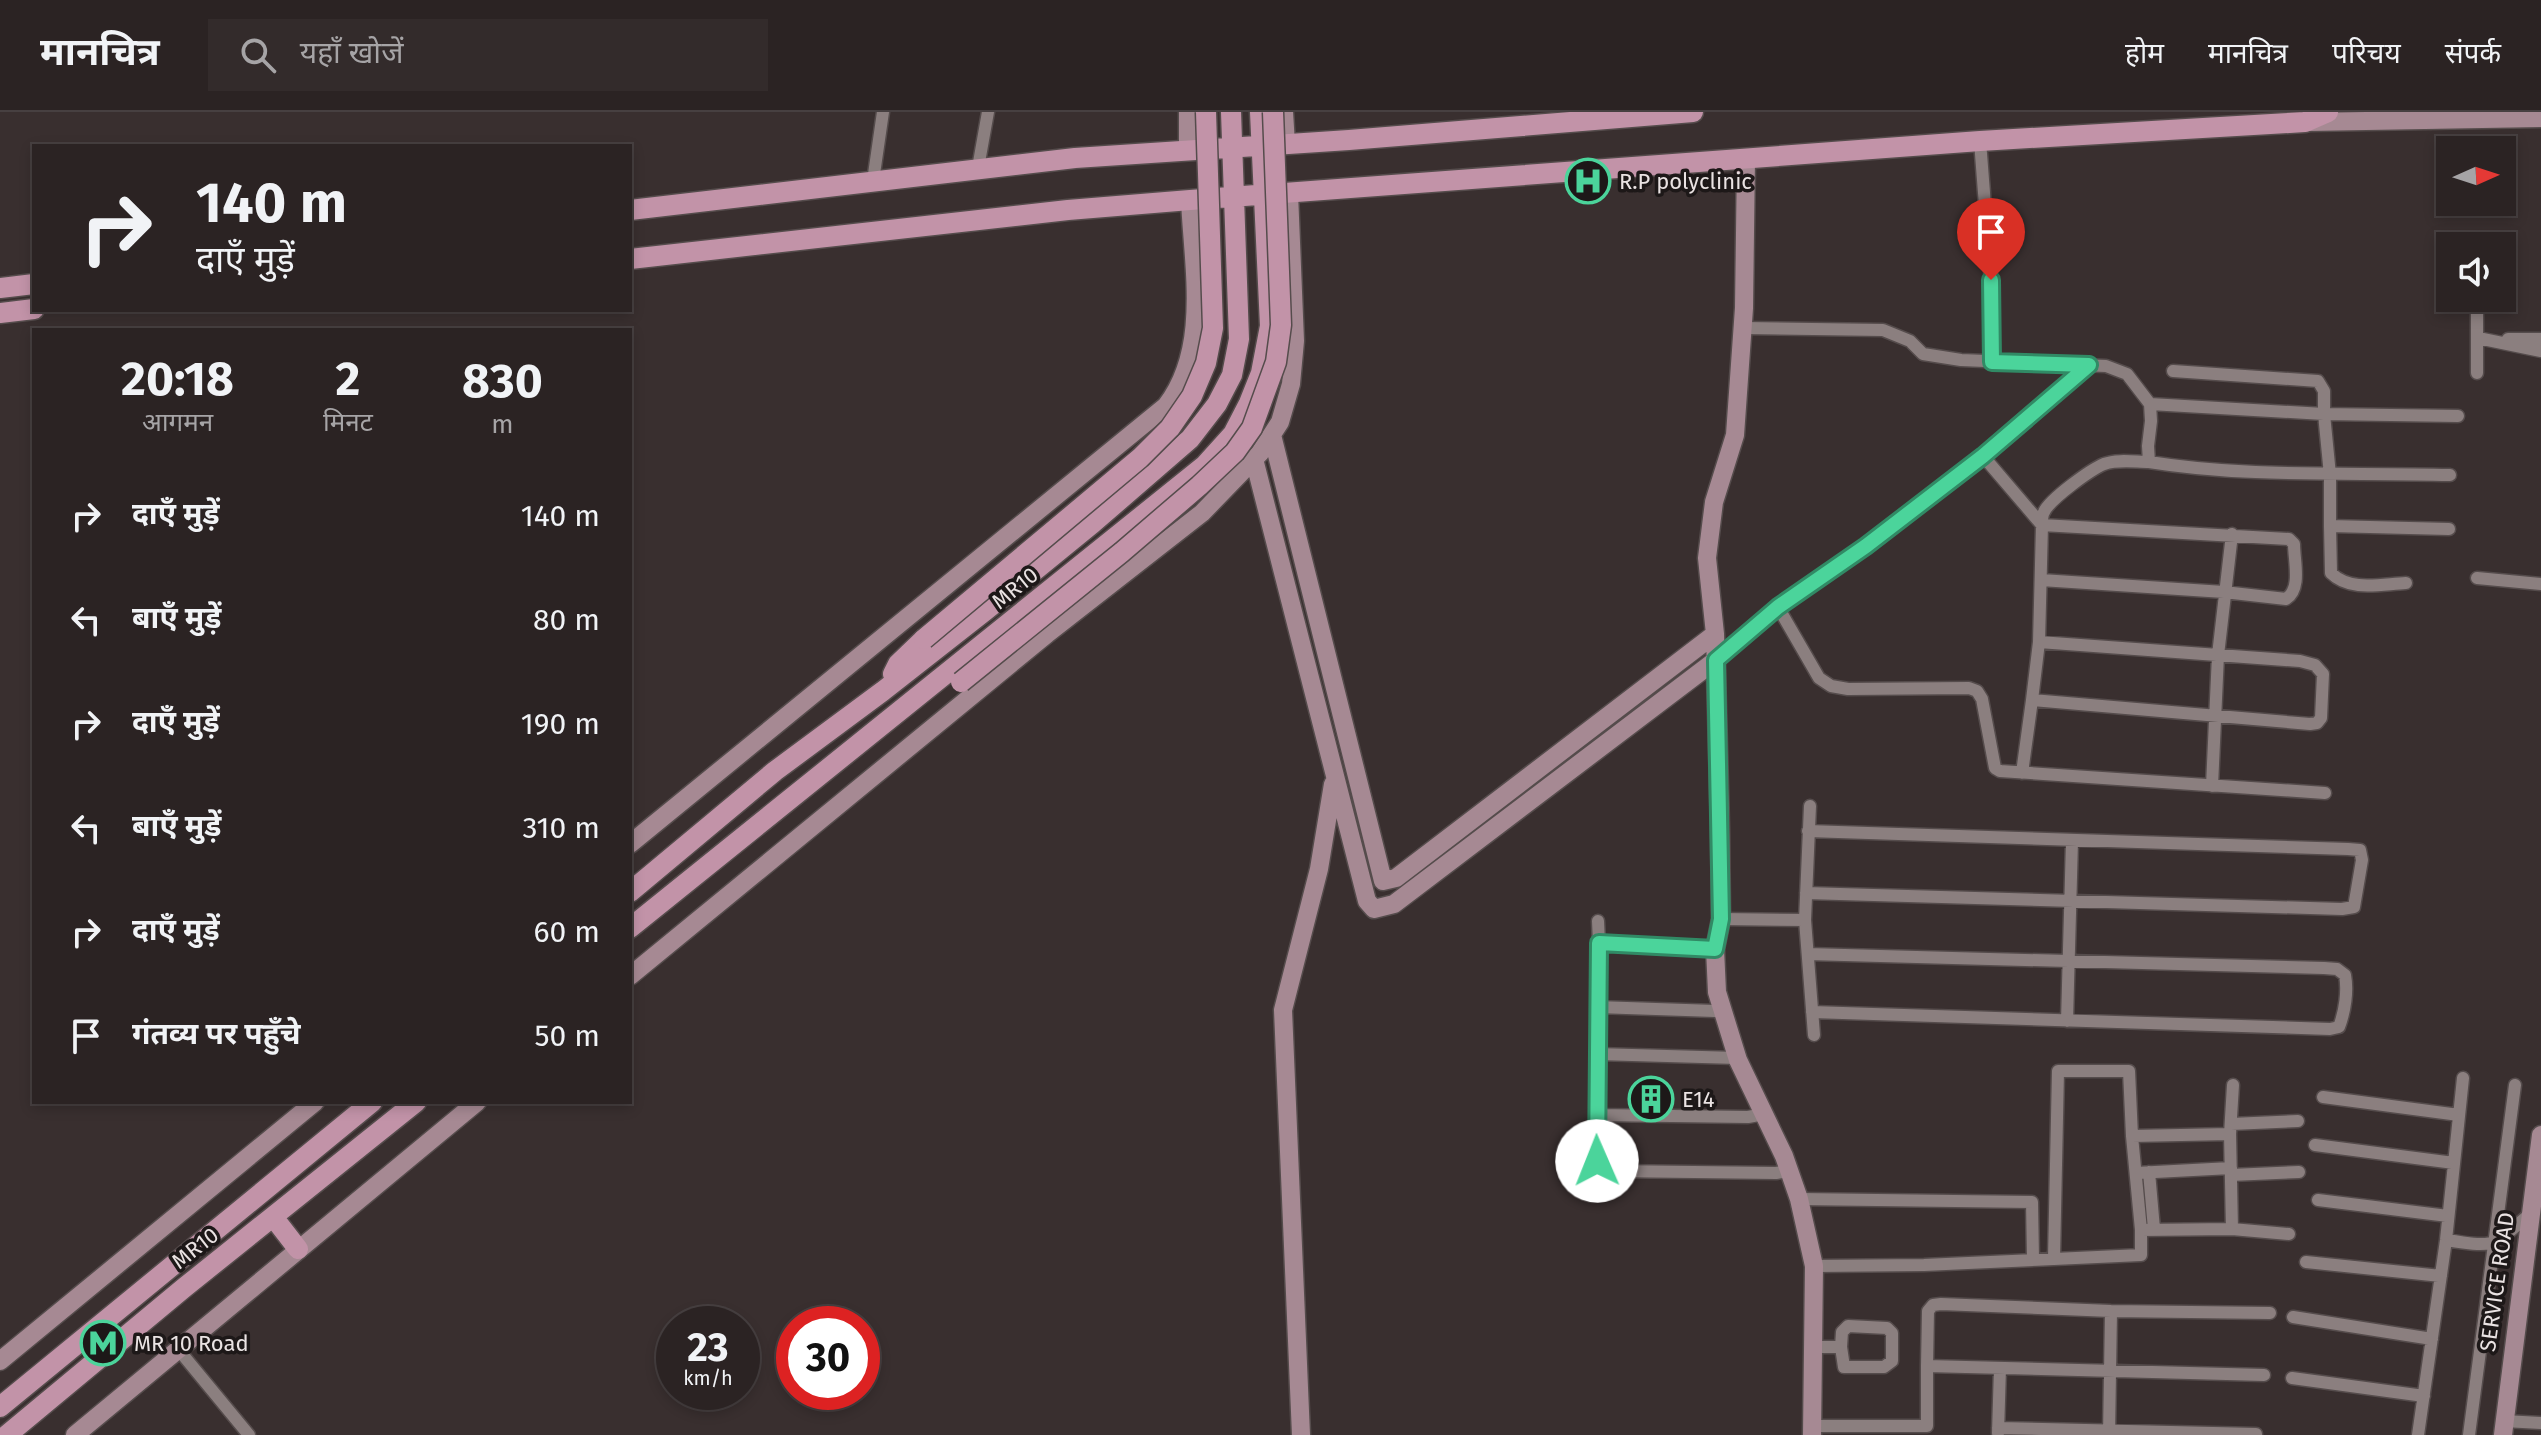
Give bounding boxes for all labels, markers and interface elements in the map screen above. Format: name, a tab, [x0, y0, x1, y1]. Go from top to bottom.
search box	[208, 19, 768, 91]
text: मानचित्र	[40, 29, 160, 75]
icon: search	[236, 33, 280, 77]
text: यहाँ खोजें	[300, 35, 403, 71]
text: होम	[2125, 37, 2164, 70]
text: मानचित्र	[2208, 37, 2288, 70]
text: परिचय	[2332, 37, 2401, 70]
text: संपर्क	[2445, 37, 2501, 70]
north arrow	[2436, 136, 2516, 216]
map controls	[2436, 136, 2516, 312]
hospital icon: R.P polyclinic	[1564, 157, 1612, 205]
place label: R.P polyclinic	[1619, 168, 1752, 195]
text: 140 m	[196, 170, 347, 237]
icon: right	[64, 176, 168, 280]
pin	[1957, 198, 2025, 280]
icon: arrive	[1969, 210, 2013, 254]
button: sound	[2436, 232, 2516, 312]
text: दाएँ मुड़ें	[196, 238, 295, 282]
text: 20:18	[121, 350, 234, 408]
text: 2	[336, 350, 360, 408]
text: 830	[462, 352, 543, 410]
text: आगमन	[142, 407, 213, 438]
text: मिनट	[323, 407, 373, 438]
text: m	[491, 409, 514, 440]
icon: right	[64, 494, 108, 538]
text: दाएँ मुड़ें	[132, 496, 220, 532]
text: 140 m	[521, 498, 600, 534]
street label: MR10	[986, 561, 1044, 615]
icon: left	[64, 598, 108, 642]
text: बाएँ मुड़ें	[132, 600, 221, 636]
text: 80 m	[533, 602, 600, 638]
icon: right	[64, 702, 108, 746]
text: दाएँ मुड़ें	[132, 704, 220, 740]
text: 190 m	[521, 706, 600, 742]
icon: left	[64, 806, 108, 850]
text: बाएँ मुड़ें	[132, 808, 221, 844]
text: 310 m	[522, 810, 600, 846]
icon: right	[64, 910, 108, 954]
text: दाएँ मुड़ें	[132, 912, 220, 948]
text: 60 m	[534, 914, 600, 950]
icon: arrive	[64, 1014, 108, 1058]
text: गंतव्य पर पहुँचे	[132, 1016, 300, 1052]
text: 50 m	[535, 1018, 600, 1054]
building icon: E14	[1627, 1075, 1675, 1123]
place label: E14	[1682, 1086, 1715, 1113]
position arrow	[1555, 1119, 1639, 1203]
street label: SERVICE ROAD	[2474, 1211, 2520, 1353]
street label: MR10	[166, 1221, 224, 1275]
speed limit sign: 30	[776, 1306, 880, 1410]
metro station icon: MR 10 Road	[79, 1319, 127, 1367]
text: 23	[687, 1324, 729, 1372]
place label: MR 10 Road	[134, 1330, 249, 1357]
text: km/h	[683, 1366, 733, 1390]

